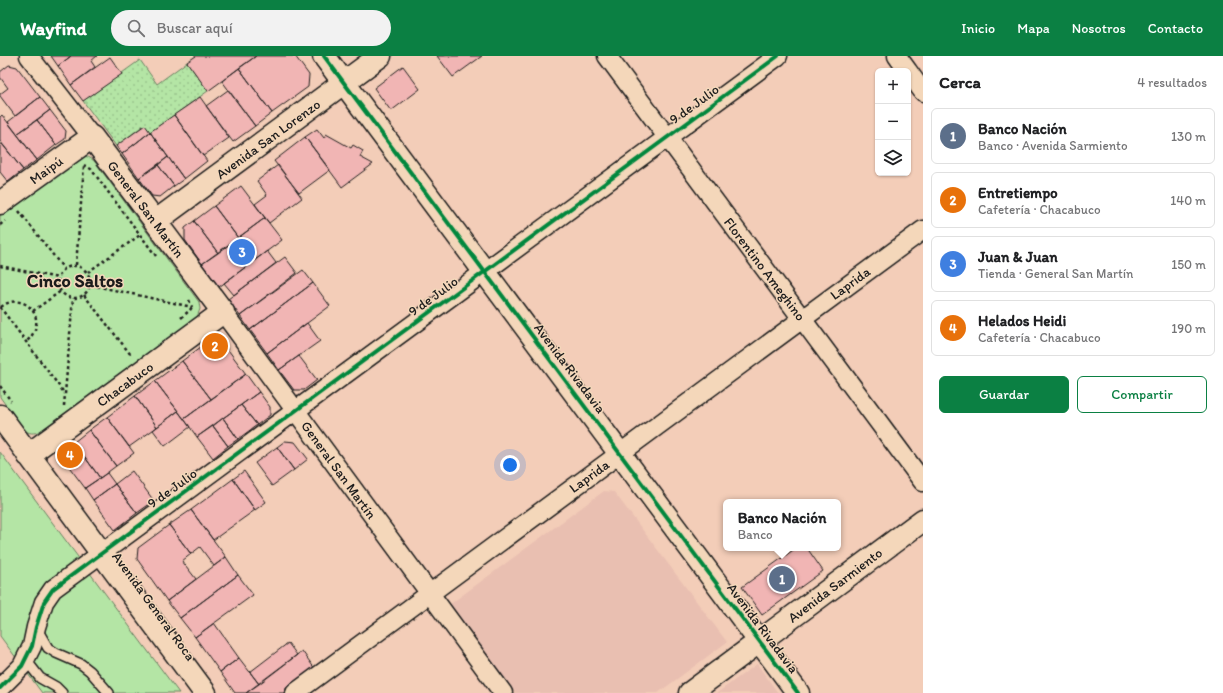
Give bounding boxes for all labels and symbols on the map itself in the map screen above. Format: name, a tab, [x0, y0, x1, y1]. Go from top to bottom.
street label: 9 de Julio	[666, 81, 722, 128]
street label: Avenida San Lorenzo	[213, 96, 324, 183]
street label: Maipú	[26, 152, 66, 188]
street label: General San Martín	[104, 157, 188, 261]
street label: Florentino Ameghino	[720, 214, 809, 324]
pin: 3	[229, 237, 255, 267]
street label: Laprida	[827, 263, 874, 304]
district label: Cinco Saltos	[27, 270, 123, 292]
street label: 9 de Julio	[405, 273, 461, 320]
street label: Avenida Rivadavia	[530, 320, 609, 417]
pin: 2	[202, 331, 228, 361]
street label: Chacabuco	[94, 358, 157, 411]
street label: General San Martín	[297, 418, 380, 523]
pin: 4	[57, 440, 83, 470]
your location	[500, 455, 520, 475]
street label: Laprida	[566, 456, 613, 497]
street label: 9 de Julio	[144, 465, 200, 512]
street label: Avenida Sarmiento	[785, 544, 886, 626]
street label: Avenida General Roca	[108, 548, 199, 664]
pin: 1	[769, 564, 795, 594]
street label: Avenida Rivadavia	[723, 580, 802, 677]

